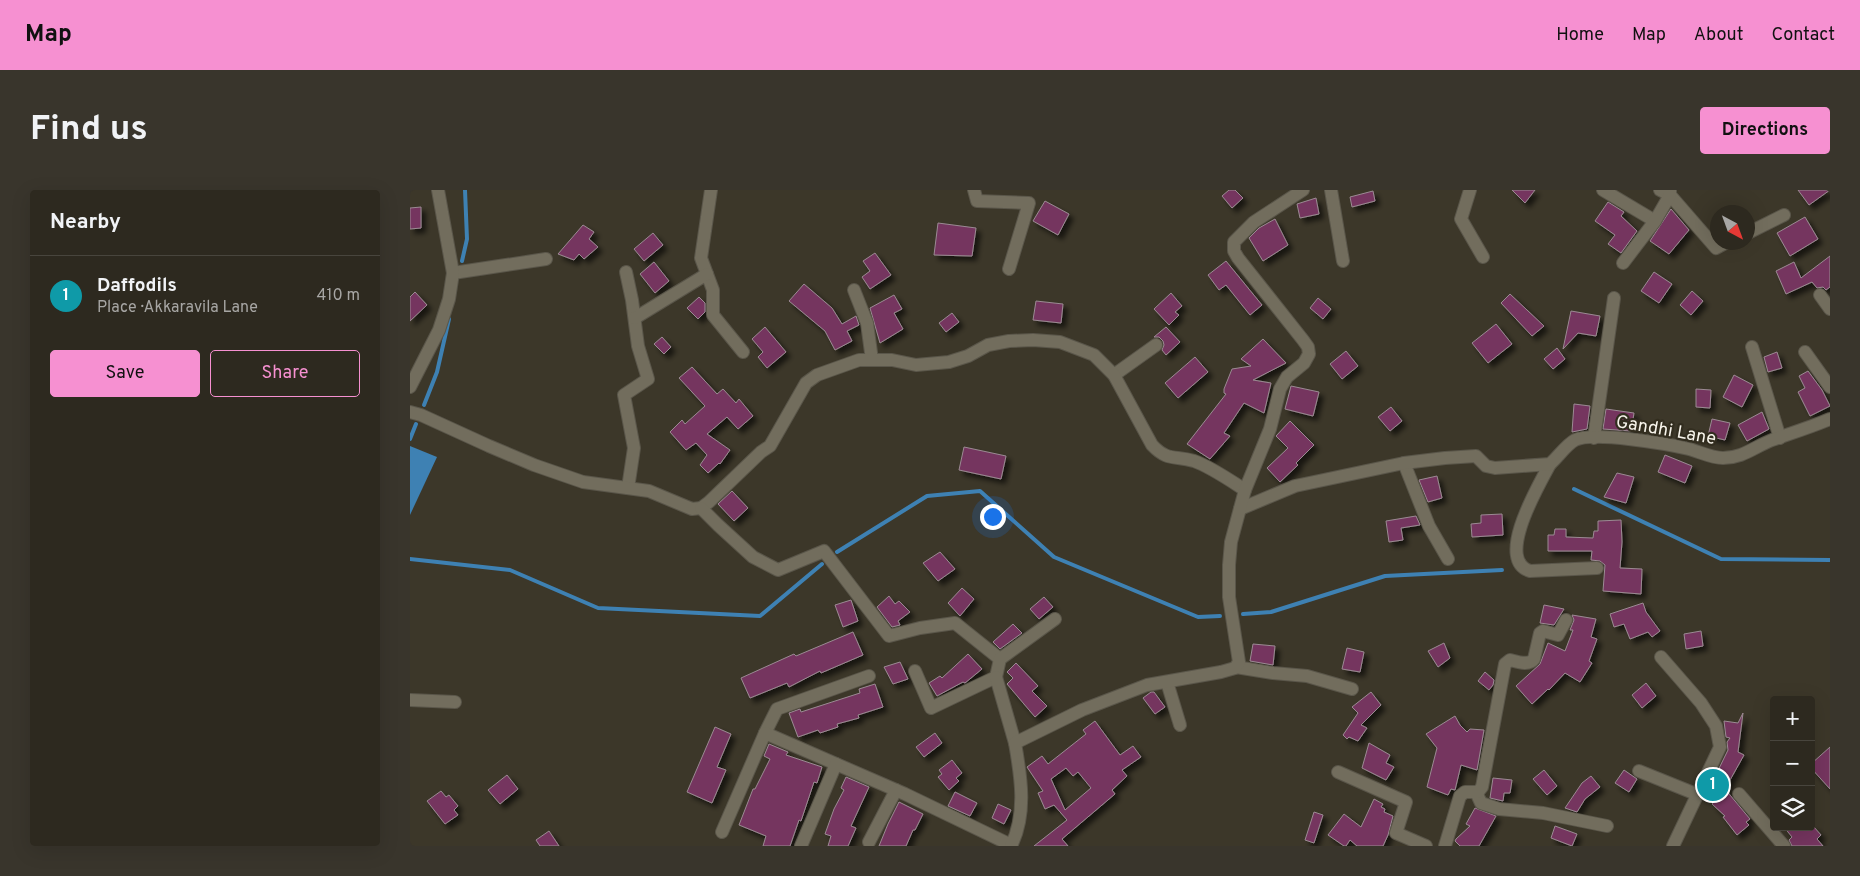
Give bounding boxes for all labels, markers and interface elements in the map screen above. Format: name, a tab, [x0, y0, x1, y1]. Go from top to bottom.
text: Map	[25, 20, 72, 50]
text: Home	[1556, 24, 1604, 47]
text: Map	[1632, 24, 1666, 47]
text: About	[1694, 24, 1743, 47]
text: Contact	[1771, 24, 1835, 47]
button: Directions	[1700, 107, 1830, 154]
text: Find us	[30, 108, 148, 152]
north arrow	[1710, 205, 1755, 250]
text: Nearby	[50, 209, 121, 236]
text: Daffodils	[97, 274, 177, 298]
text: 1	[63, 286, 69, 306]
text: 410 m	[317, 286, 360, 306]
text: Place · Akkaravila Lane	[97, 298, 258, 318]
button: Save	[50, 350, 200, 397]
button: Share	[210, 350, 360, 397]
street label: Gandhi Lane	[1614, 411, 1718, 451]
your location	[980, 504, 1006, 530]
map controls	[1770, 696, 1815, 831]
button: +	[1770, 696, 1815, 741]
button: −	[1770, 741, 1815, 786]
pin: 1	[1697, 766, 1729, 804]
button: layers	[1770, 786, 1815, 831]

